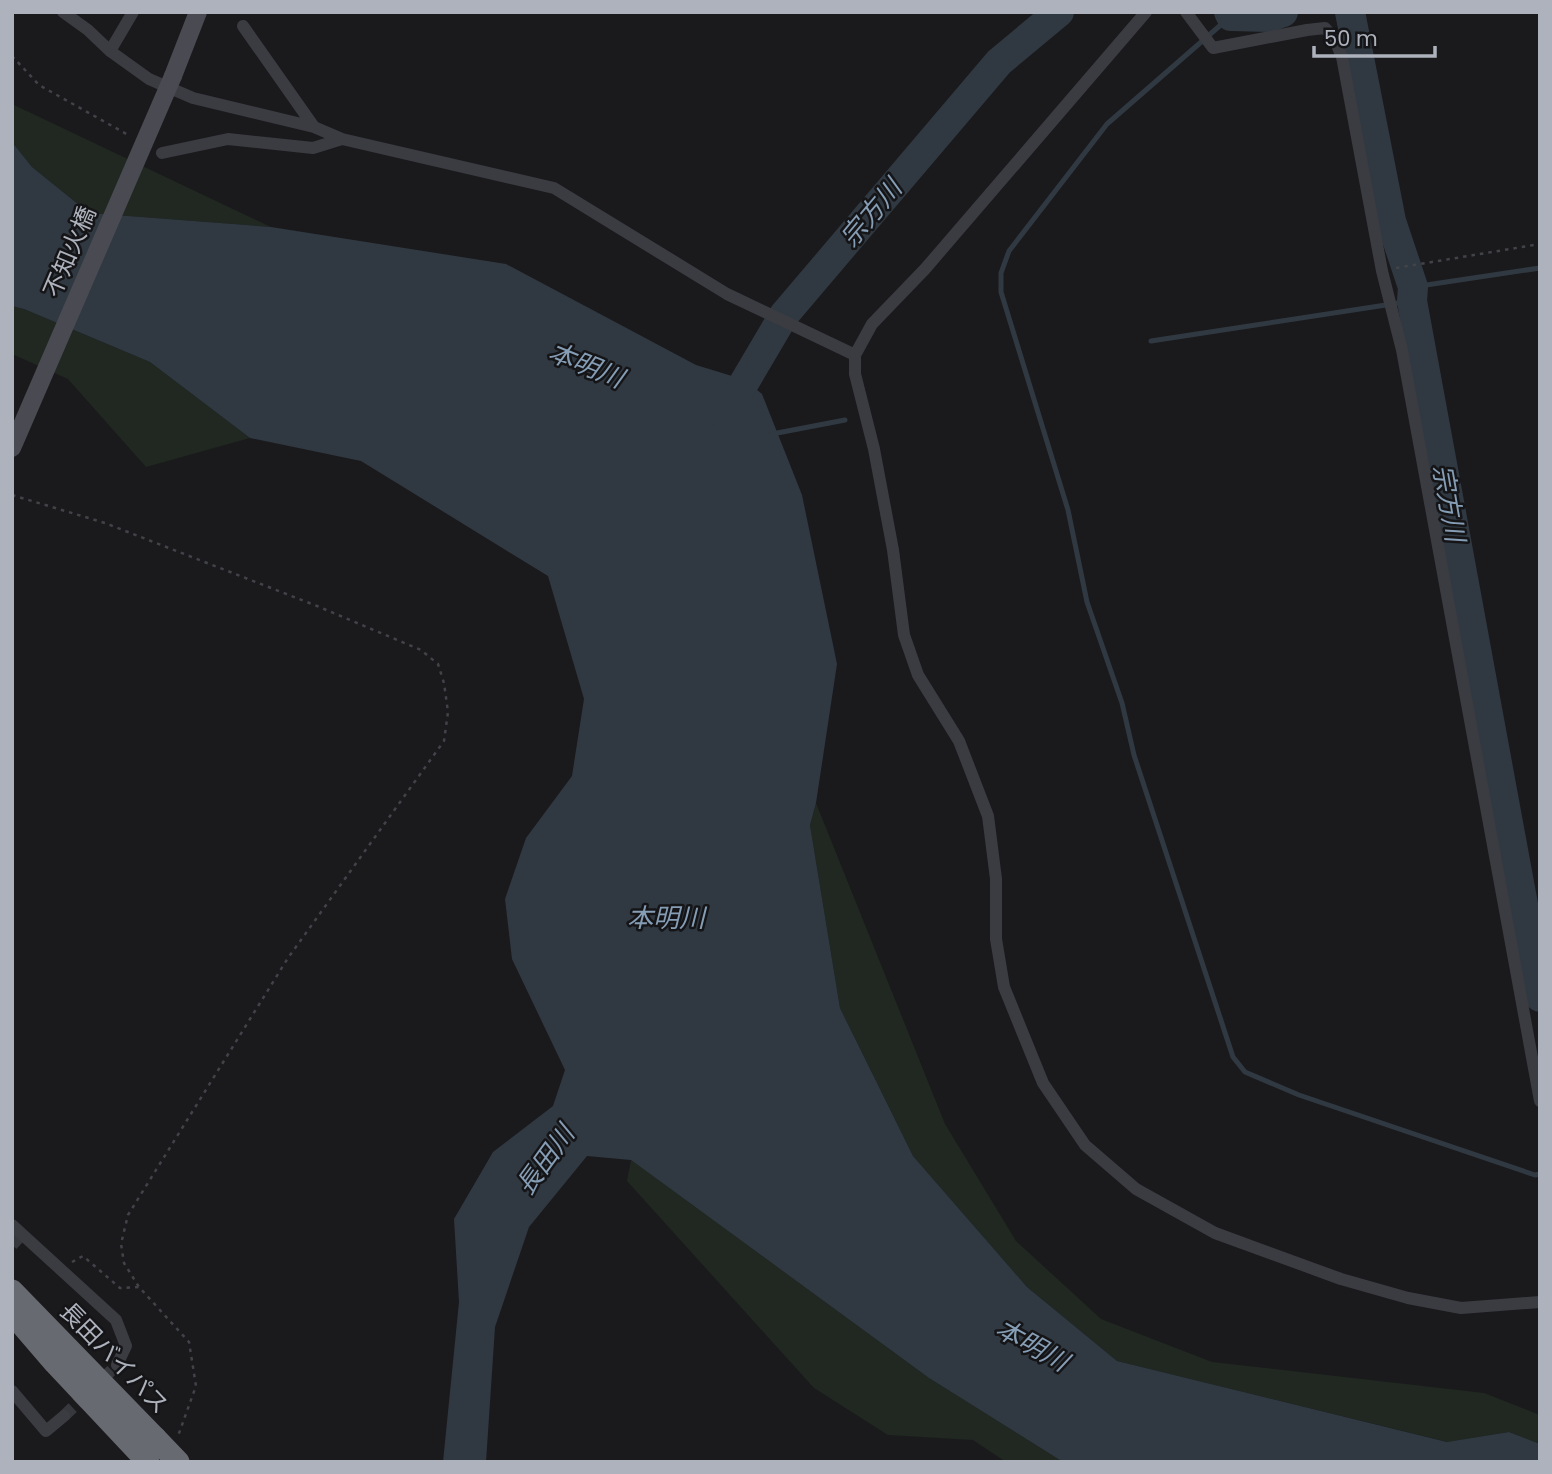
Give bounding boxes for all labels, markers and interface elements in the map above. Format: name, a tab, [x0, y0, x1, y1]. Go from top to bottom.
scale bar	[1314, 14, 1435, 58]
text: 50 m	[1324, 24, 1378, 53]
water label: 宗方川	[832, 169, 912, 254]
street label: 不知火橋	[36, 201, 103, 302]
water label: 本明川	[543, 334, 632, 397]
water label: 宗方川	[1424, 461, 1474, 547]
water label: 本明川	[627, 900, 708, 936]
water label: 長田川	[508, 1115, 584, 1202]
street label: 長田バイパス	[53, 1295, 176, 1421]
water label: 本明川	[989, 1310, 1077, 1381]

